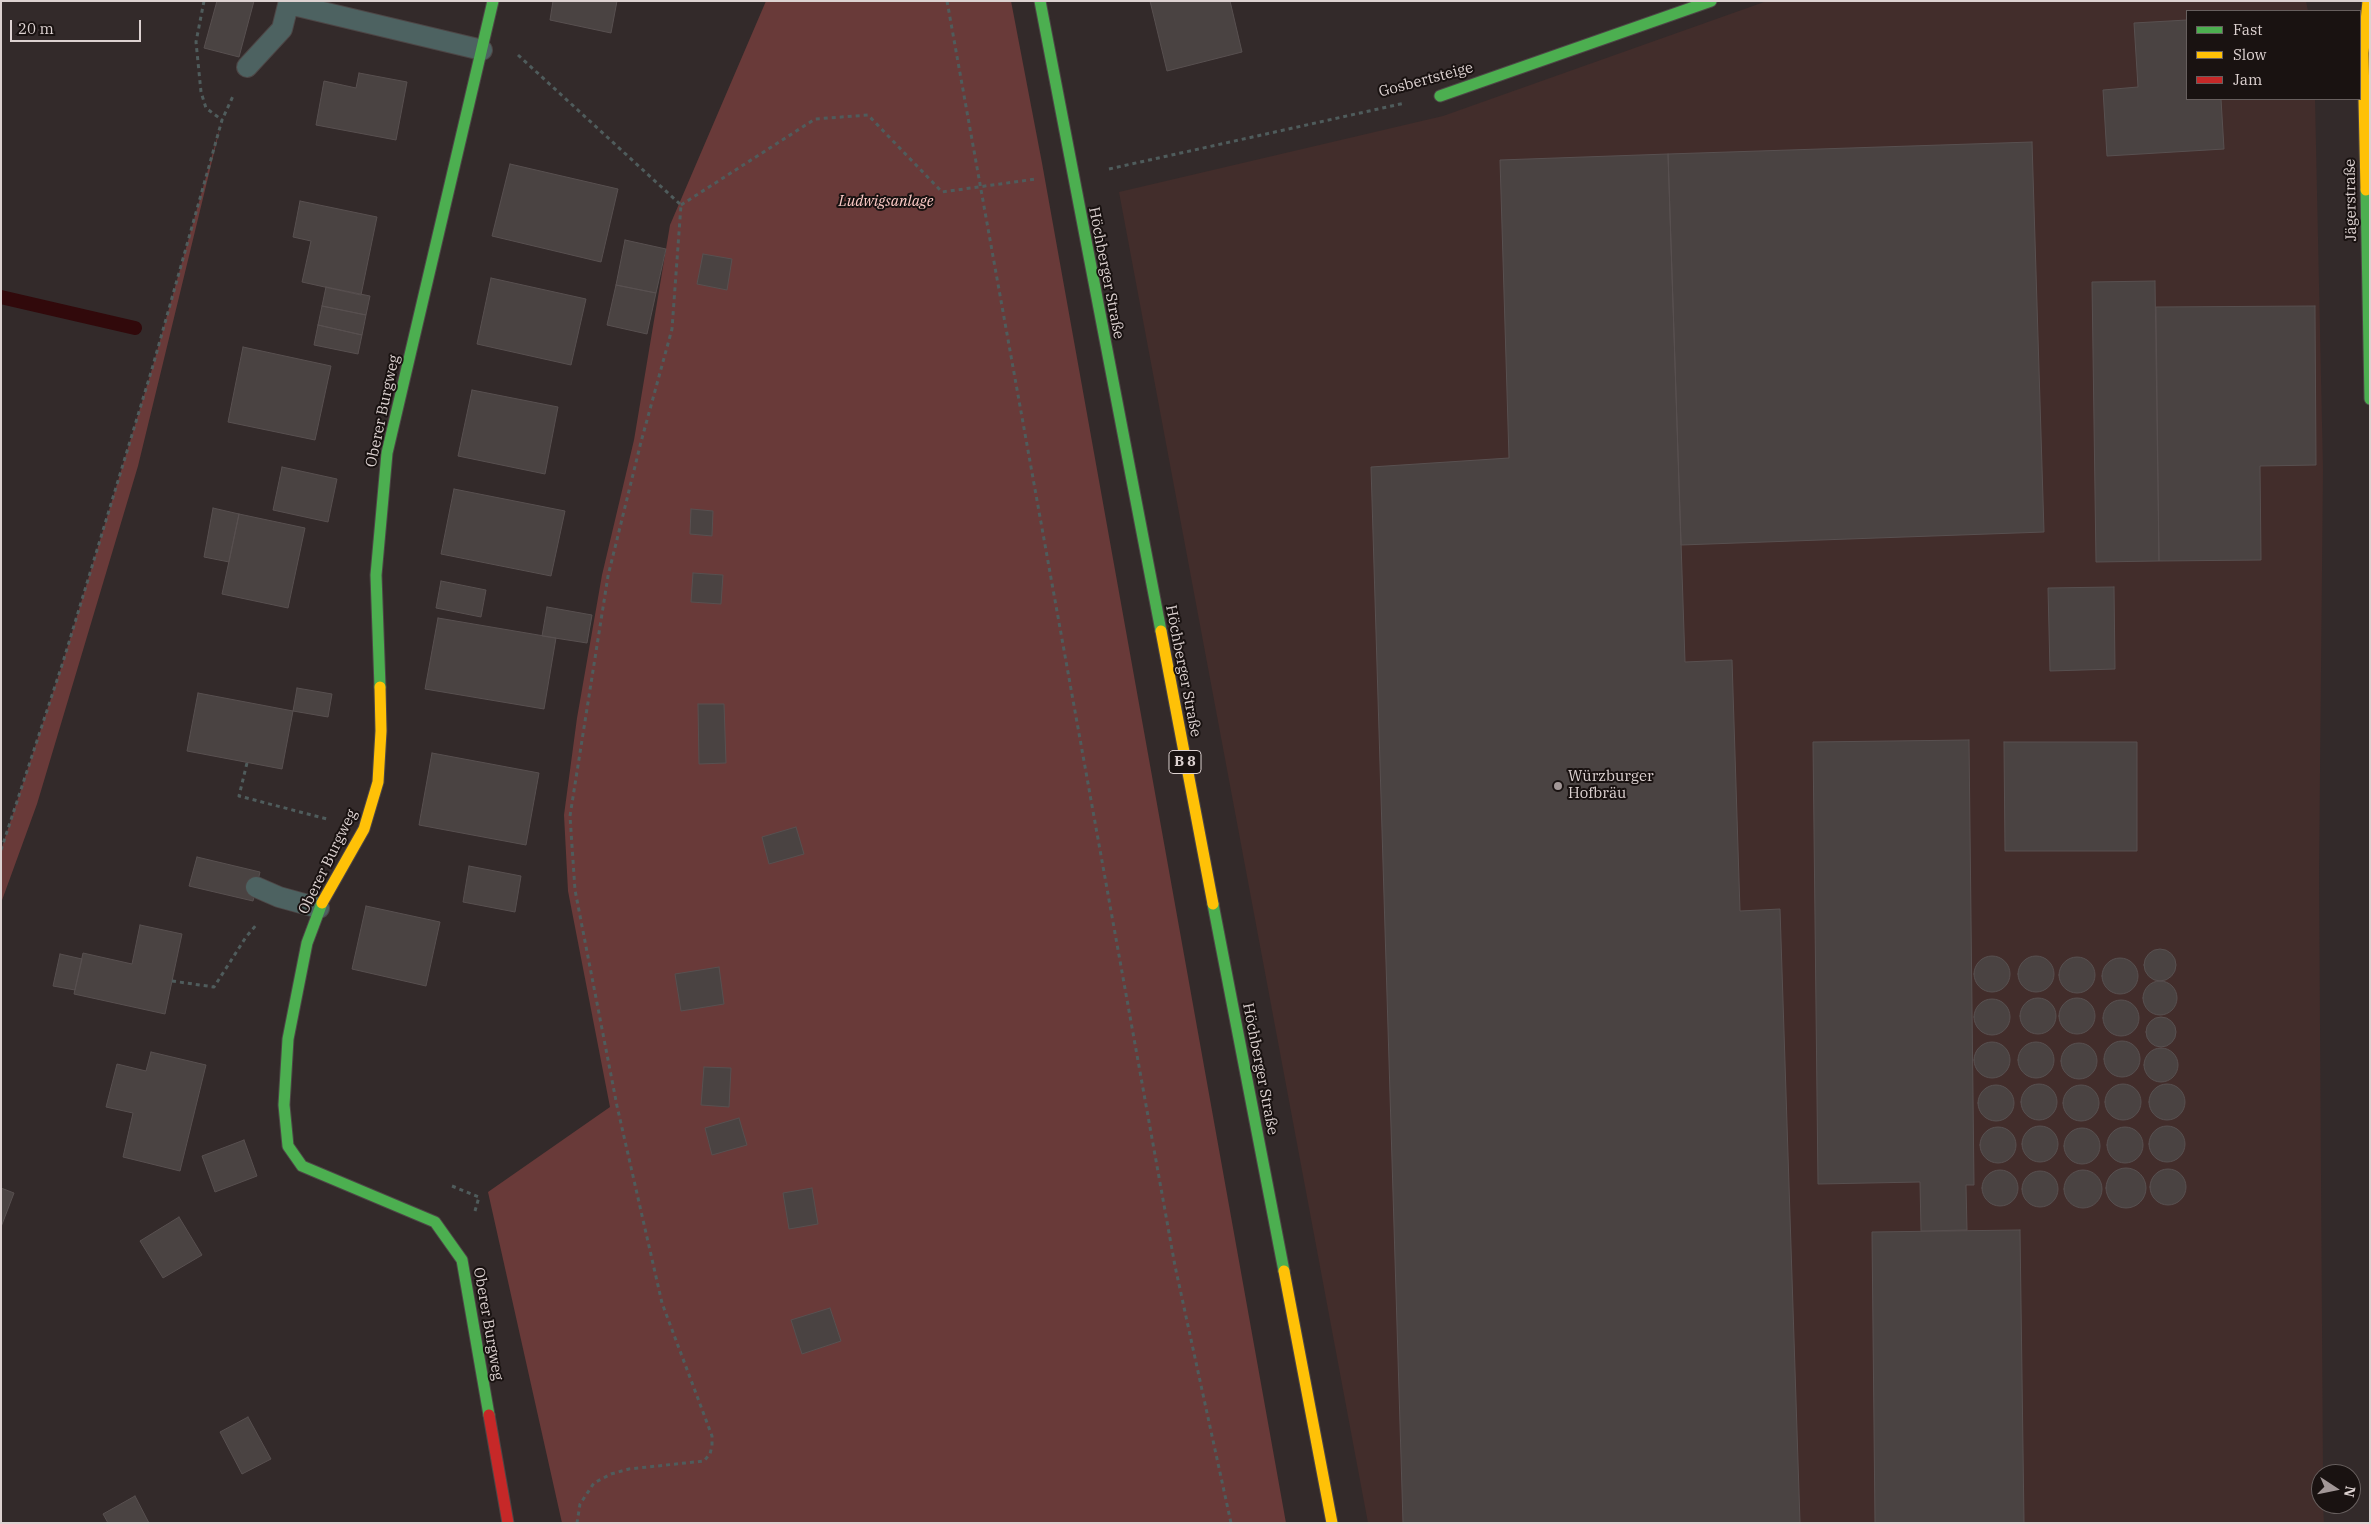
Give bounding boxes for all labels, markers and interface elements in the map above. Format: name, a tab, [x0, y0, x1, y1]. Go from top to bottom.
scale bar	[12, 10, 144, 42]
legend	[2186, 10, 2361, 100]
text: 20 m	[18, 19, 54, 38]
text: Fast	[2233, 20, 2263, 39]
text: Slow	[2233, 45, 2266, 64]
street label: Gosbertsteige	[1377, 59, 1475, 101]
text: Jam	[2233, 70, 2262, 89]
street label: Jägerstraße	[2341, 159, 2361, 241]
park label: Ludwigsanlage	[839, 193, 933, 211]
street label: Höchberger Straße	[1084, 205, 1128, 341]
street label: Oberer Burgweg	[362, 353, 404, 469]
street label: Höchberger Straße	[1161, 603, 1205, 739]
road number: B 8	[1169, 750, 1201, 774]
place label: Würzburger Hofbräu	[1568, 768, 1654, 803]
marker: Würzburger Hofbräu	[1552, 780, 1564, 792]
street label: Oberer Burgweg	[295, 807, 361, 917]
street label: Höchberger Straße	[1238, 1001, 1282, 1137]
street label: Oberer Burgweg	[469, 1266, 507, 1382]
north arrow	[2311, 1464, 2361, 1514]
text: N	[2340, 1485, 2360, 1499]

